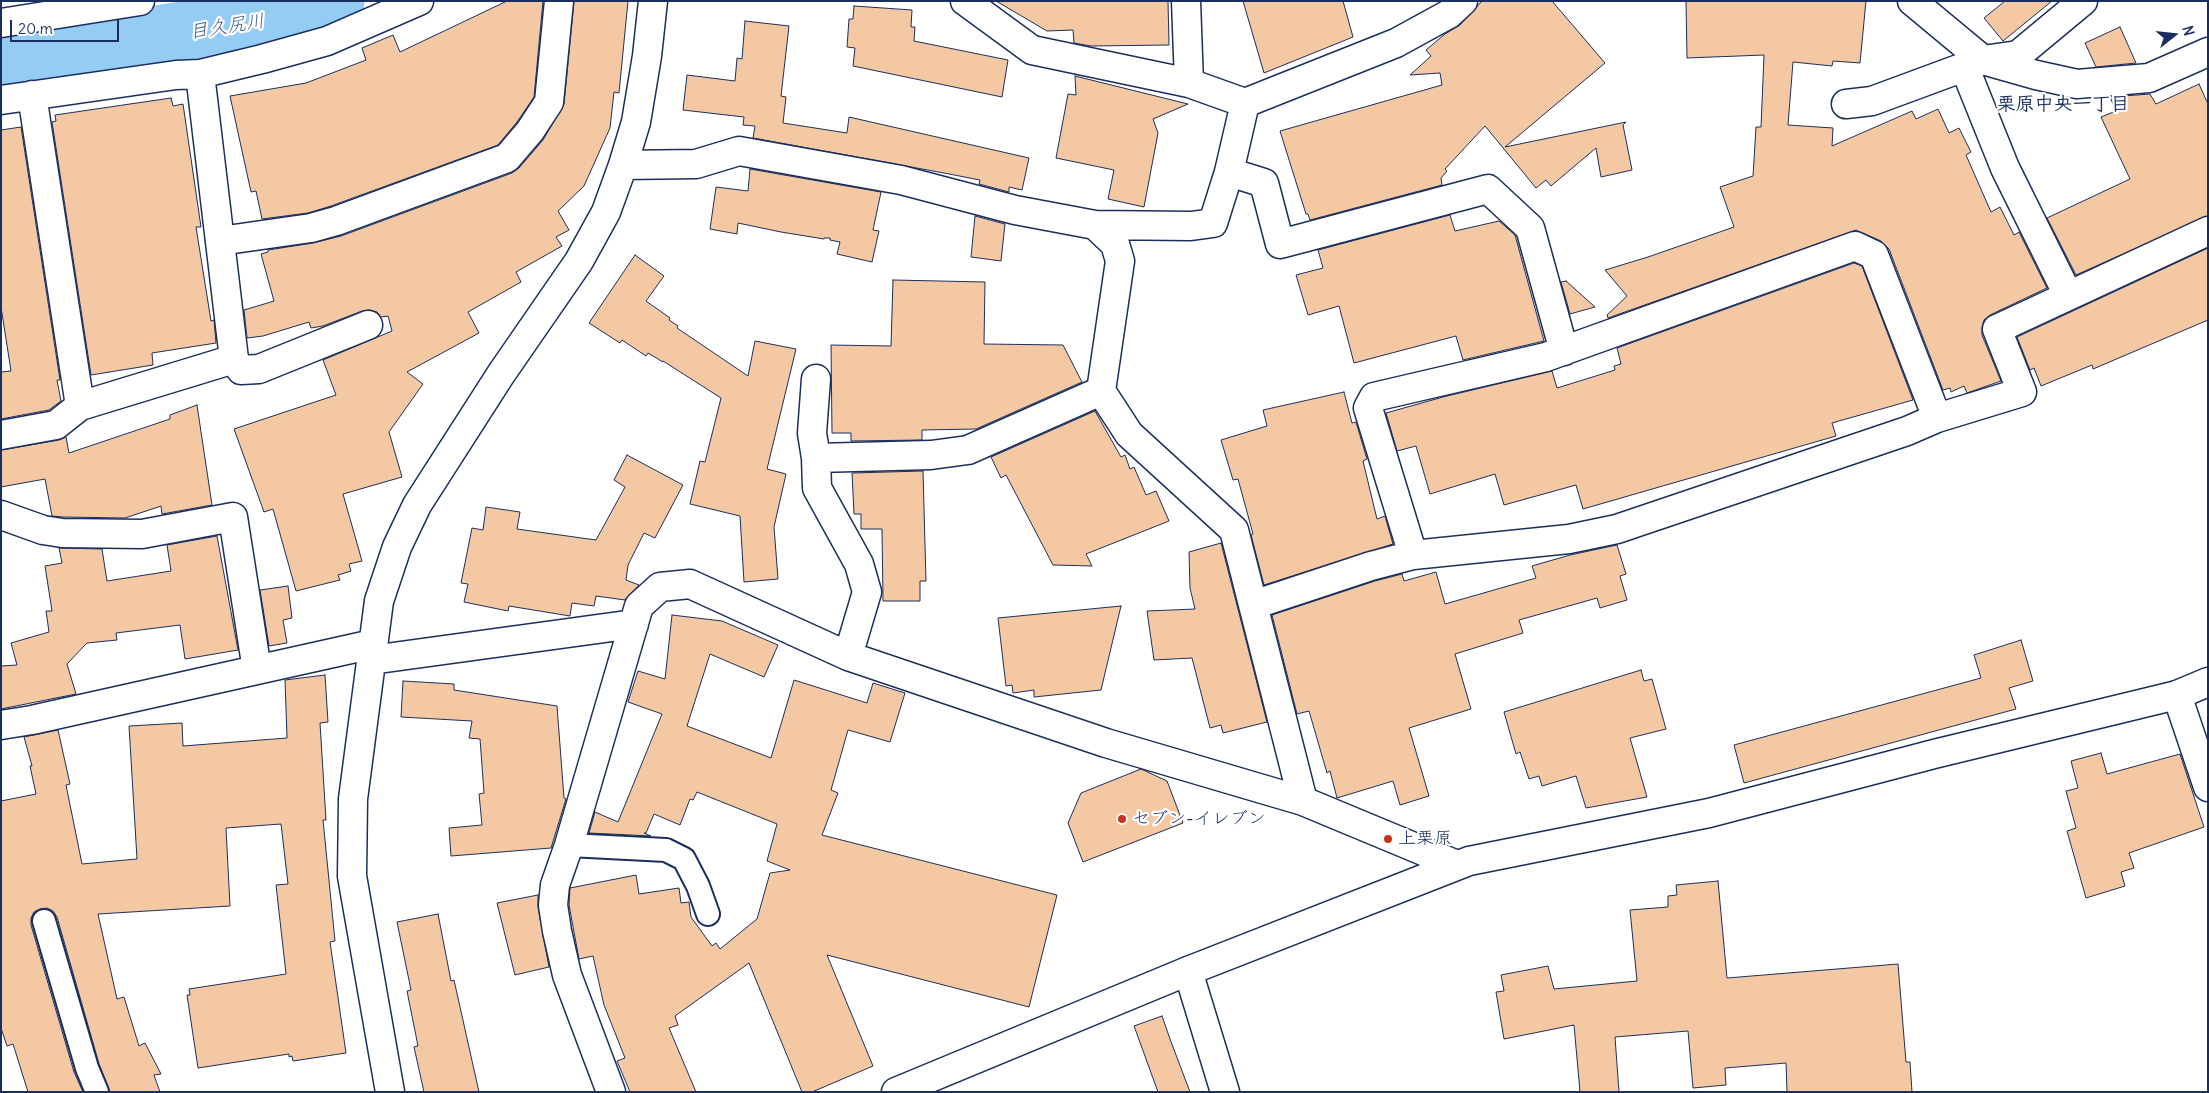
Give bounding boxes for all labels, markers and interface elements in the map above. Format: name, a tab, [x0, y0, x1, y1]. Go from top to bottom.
scale bar	[12, 10, 121, 42]
water label: 目久尻川	[188, 10, 266, 44]
north arrow	[2149, 10, 2199, 60]
text: 20 m	[18, 19, 53, 38]
text: N	[2178, 24, 2198, 38]
district label: 栗原中央一丁目	[1997, 94, 2129, 116]
place label: セブン-イレブン	[1132, 808, 1266, 830]
marker: セブン-イレブン	[1116, 813, 1128, 825]
place label: 上栗原	[1398, 828, 1452, 850]
marker: 上栗原	[1382, 833, 1394, 845]

